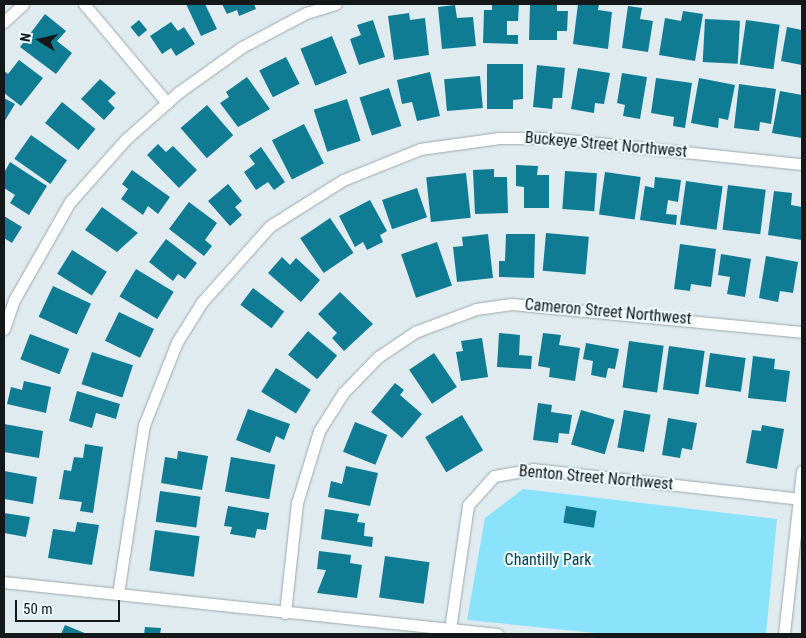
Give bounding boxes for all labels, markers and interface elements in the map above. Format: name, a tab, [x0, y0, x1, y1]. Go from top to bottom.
north arrow	[15, 15, 65, 65]
text: N	[17, 32, 34, 43]
street label: Buckeye Street Northwest	[524, 128, 688, 162]
street label: Cameron Street Northwest	[524, 295, 692, 329]
street label: Benton Street Northwest	[518, 462, 674, 494]
park label: Chantilly Park	[505, 550, 591, 570]
scale bar	[18, 590, 122, 622]
text: 50 m	[23, 600, 53, 618]

